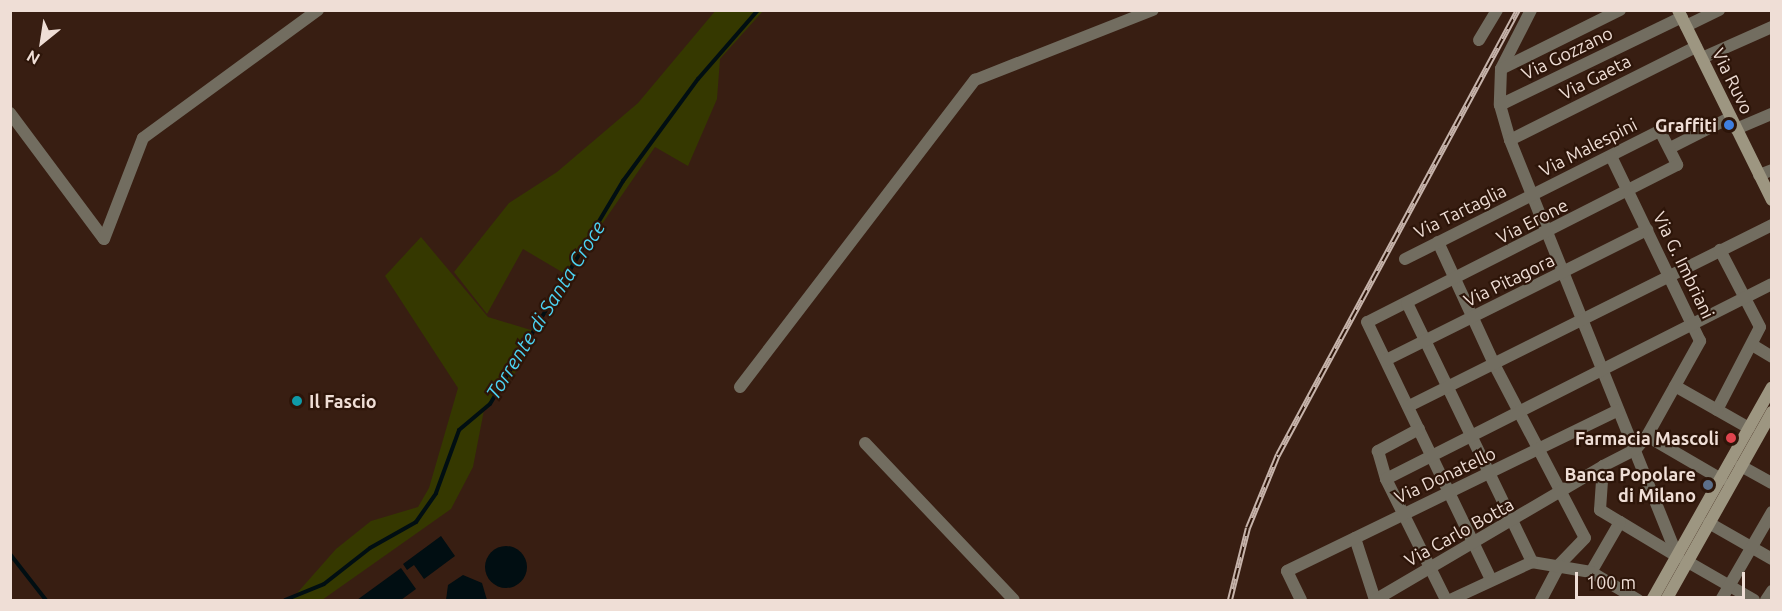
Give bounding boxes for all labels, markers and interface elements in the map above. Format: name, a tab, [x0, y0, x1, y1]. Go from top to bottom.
north arrow	[12, 12, 72, 72]
street label: Via Gozzano	[1518, 22, 1616, 84]
street label: Via Ruvo	[1708, 45, 1758, 117]
text: N	[23, 47, 43, 68]
street label: Via Gaeta	[1556, 50, 1634, 104]
street label: Via Malespini	[1536, 113, 1640, 181]
place label: Graffiti	[1655, 114, 1717, 136]
marker: Graffiti	[1722, 118, 1736, 132]
street label: Via Tartaglia	[1410, 179, 1510, 243]
street label: Via Erone	[1493, 194, 1571, 248]
street label: Via G. Imbriani	[1649, 208, 1719, 322]
water label: Torrente di Santa Croce	[480, 216, 610, 404]
street label: Via Pitagora	[1460, 249, 1558, 311]
place label: Il Fascio	[309, 390, 377, 412]
marker: Il Fascio	[290, 394, 304, 408]
place label: Farmacia Mascoli	[1575, 427, 1719, 449]
marker: Farmacia Mascoli	[1724, 431, 1738, 445]
street label: Via Donatello	[1391, 442, 1499, 508]
place label: Banca Popolare di Milano	[1565, 464, 1696, 506]
marker: Banca Popolare di Milano	[1701, 478, 1715, 492]
street label: Via Carlo Botta	[1401, 493, 1517, 571]
scale bar	[1578, 560, 1748, 598]
text: 100 m	[1586, 572, 1636, 592]

